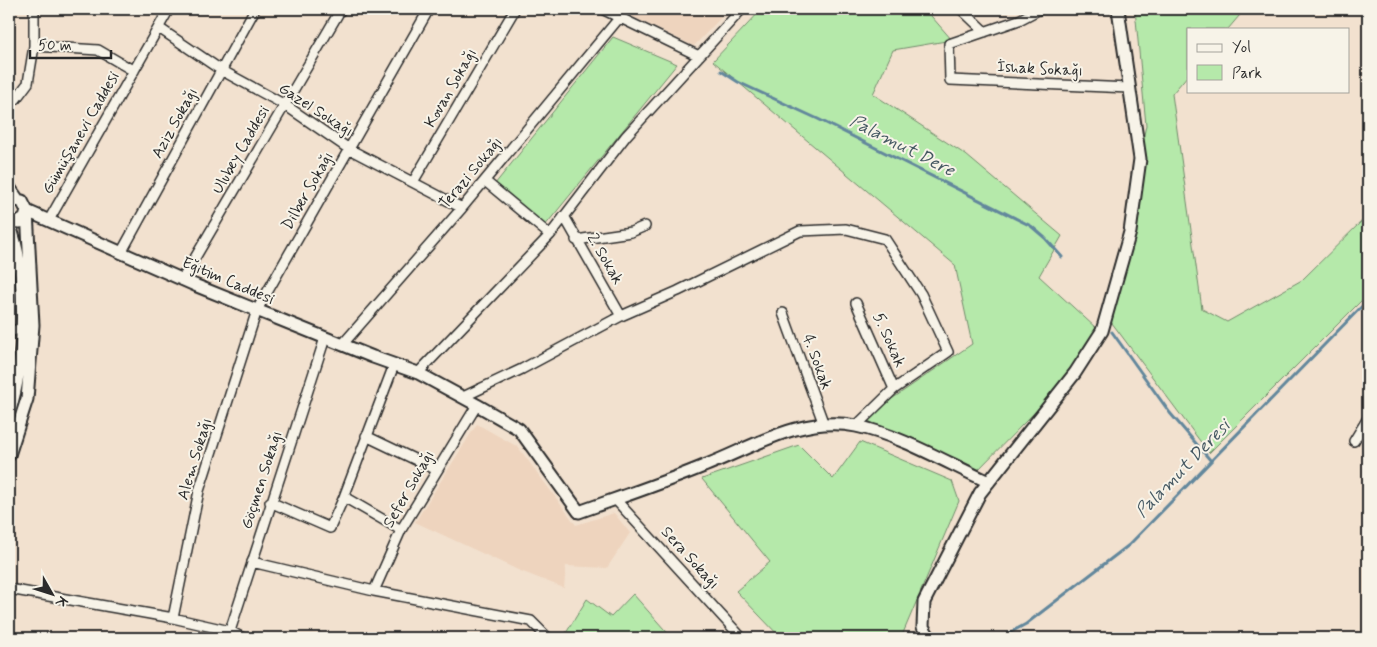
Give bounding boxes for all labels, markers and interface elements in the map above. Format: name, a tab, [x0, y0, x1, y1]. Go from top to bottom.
scale bar	[30, 28, 111, 60]
legend	[1187, 28, 1350, 92]
text: 50 m	[38, 36, 72, 56]
text: Yol	[1232, 38, 1251, 58]
street label: Kovan Sokağı	[420, 45, 482, 131]
street label: İshak Sokağı	[997, 56, 1083, 82]
text: Park	[1232, 64, 1262, 84]
street label: Gümüşanevi Caddesi	[37, 68, 125, 198]
street label: Gazel Sokağı	[275, 78, 357, 142]
street label: Aziz Sokağı	[147, 84, 203, 162]
street label: Ulubey Caddesi	[207, 102, 275, 198]
water label: Palamut Dere	[846, 109, 959, 183]
street label: Terazi Sokağı	[435, 132, 507, 214]
street label: Dilber Sokağı	[277, 148, 339, 234]
street label: 2. Sokak	[582, 230, 628, 289]
street label: Eğitim Caddesi	[179, 252, 278, 310]
street label: 5. Sokak	[868, 309, 910, 371]
street label: 4. Sokak	[797, 331, 837, 393]
water label: Palamut Deresi	[1130, 413, 1238, 523]
street label: Alem Sokağı	[173, 415, 217, 503]
street label: Göçmen Sokağı	[236, 428, 288, 532]
street label: Sefer Sokağı	[378, 446, 440, 532]
street label: Sera Sokağı	[656, 522, 724, 594]
north arrow	[28, 570, 78, 620]
text: K	[51, 592, 71, 612]

